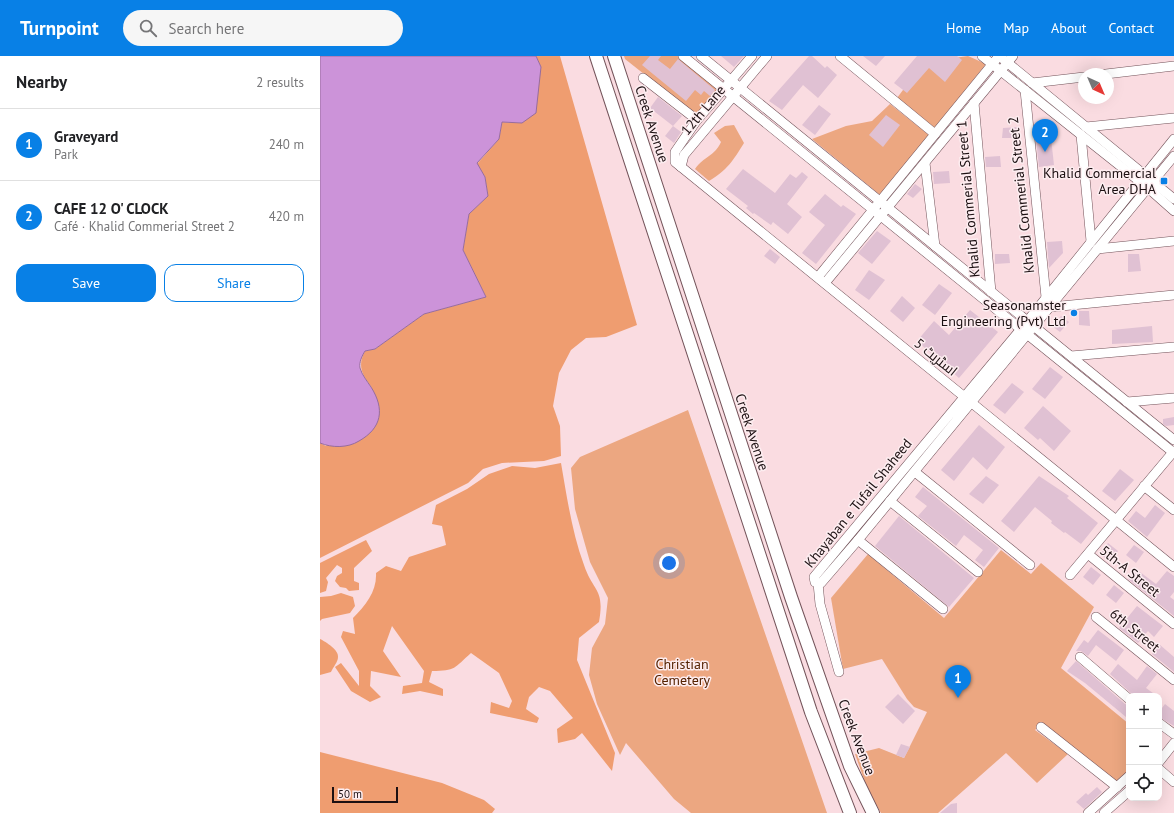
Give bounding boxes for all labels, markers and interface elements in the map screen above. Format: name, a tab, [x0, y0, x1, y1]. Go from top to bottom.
search box	[123, 10, 403, 46]
text: Turnpoint	[20, 16, 99, 40]
icon: search	[137, 17, 159, 39]
text: Search here	[169, 19, 244, 38]
text: Home	[946, 19, 981, 37]
text: Map	[1003, 19, 1029, 37]
text: About	[1051, 19, 1087, 37]
text: Contact	[1109, 19, 1154, 37]
north arrow	[1078, 68, 1114, 104]
text: Nearby	[16, 71, 67, 93]
text: 2 results	[256, 74, 304, 91]
street label: 12th Lane	[677, 81, 729, 139]
street label: Creek Avenue	[631, 83, 673, 165]
street label: Khalid Commerial Street 2	[1004, 116, 1038, 274]
pin: 2	[1032, 119, 1058, 152]
street label: Khalid Commerial Street 1	[952, 120, 984, 278]
text: Graveyard	[54, 127, 118, 146]
text: 1	[25, 136, 33, 153]
text: 240 m	[269, 136, 304, 153]
text: Park	[54, 146, 78, 163]
place label: Khalid Commercial Area DHA	[1043, 164, 1157, 198]
marker: Khalid Commercial Area DHA	[1159, 176, 1169, 186]
text: CAFE 12 O' CLOCK	[54, 199, 169, 218]
text: 2	[25, 208, 33, 225]
text: 420 m	[269, 208, 304, 225]
text: Café · Khalid Commerial Street 2	[54, 218, 235, 235]
button: Save	[16, 264, 156, 302]
button: Share	[164, 264, 304, 302]
place label: Seasonamster Engineering (Pvt) Ltd	[941, 296, 1066, 330]
marker: Seasonamster Engineering (Pvt) Ltd	[1069, 308, 1079, 318]
street label: اسٹریٹ 5	[911, 334, 961, 380]
street label: Creek Avenue	[731, 391, 773, 473]
street label: Khayaban e Tufail Shaheed	[800, 435, 916, 571]
street label: 5th-A Street	[1096, 541, 1164, 601]
your location	[659, 553, 679, 573]
street label: 6th Street	[1106, 604, 1164, 656]
park label: Christian Cemetery	[654, 655, 711, 689]
pin: 1	[945, 665, 971, 698]
map controls	[1126, 693, 1162, 801]
button: +	[1126, 693, 1162, 729]
street label: Creek Avenue	[834, 696, 880, 778]
button: −	[1126, 729, 1162, 765]
button: locate	[1126, 765, 1162, 801]
scale bar	[332, 785, 398, 804]
text: 50 m	[338, 787, 362, 801]

